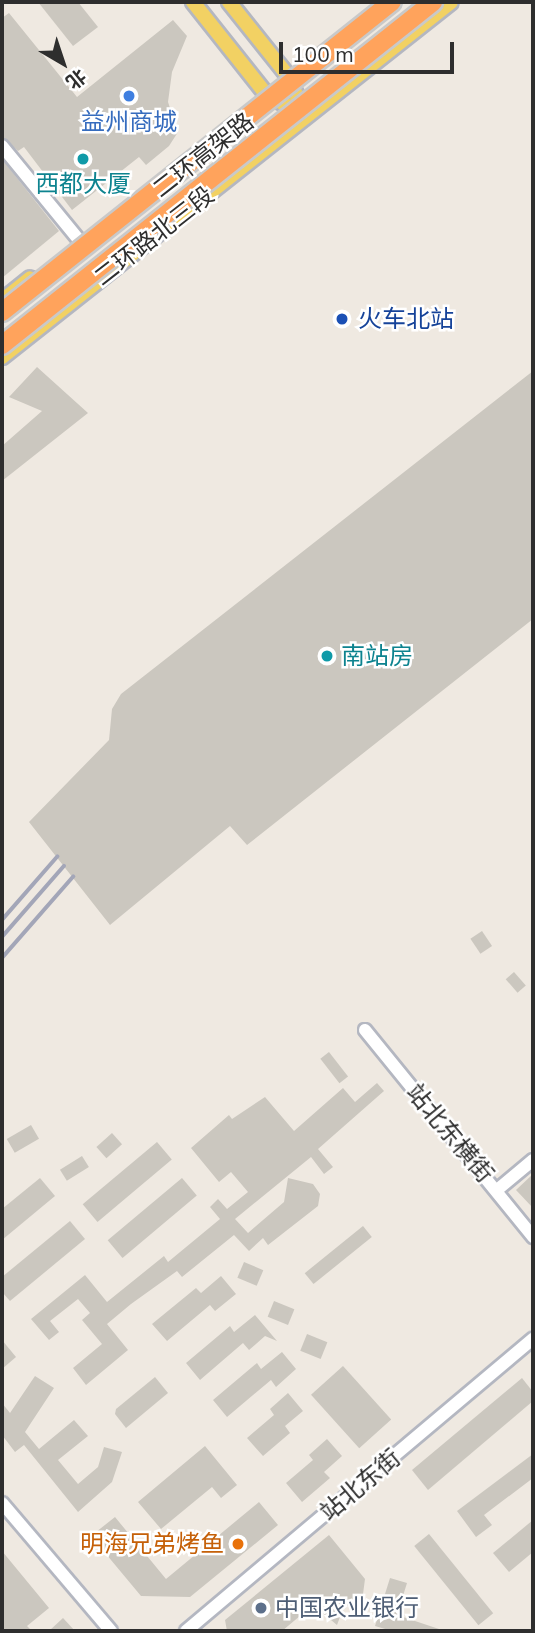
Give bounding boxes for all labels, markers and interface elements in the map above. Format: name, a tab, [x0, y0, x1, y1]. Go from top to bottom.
north arrow	[28, 28, 98, 98]
scale bar	[283, 28, 458, 72]
text: 100 m	[292, 41, 354, 67]
text: 北	[61, 64, 91, 95]
marker: 益州商城	[121, 88, 137, 104]
street label: 二环高架路	[147, 107, 259, 203]
place label: 益州商城	[81, 108, 177, 136]
marker: 西都大厦	[75, 151, 91, 167]
place label: 西都大厦	[35, 170, 131, 198]
street label: 二环路北三段	[88, 180, 220, 292]
place label: 火车北站	[358, 305, 454, 333]
marker: 火车北站	[332, 309, 352, 329]
place label: 南站房	[341, 642, 413, 670]
marker: 南站房	[319, 648, 335, 664]
street label: 站北东横街	[400, 1078, 500, 1188]
street label: 站北东街	[314, 1443, 406, 1527]
place label: 明海兄弟烤鱼	[80, 1530, 224, 1558]
marker: 明海兄弟烤鱼	[230, 1536, 246, 1552]
place label: 中国农业银行	[275, 1594, 419, 1622]
marker: 中国农业银行	[253, 1600, 269, 1616]

